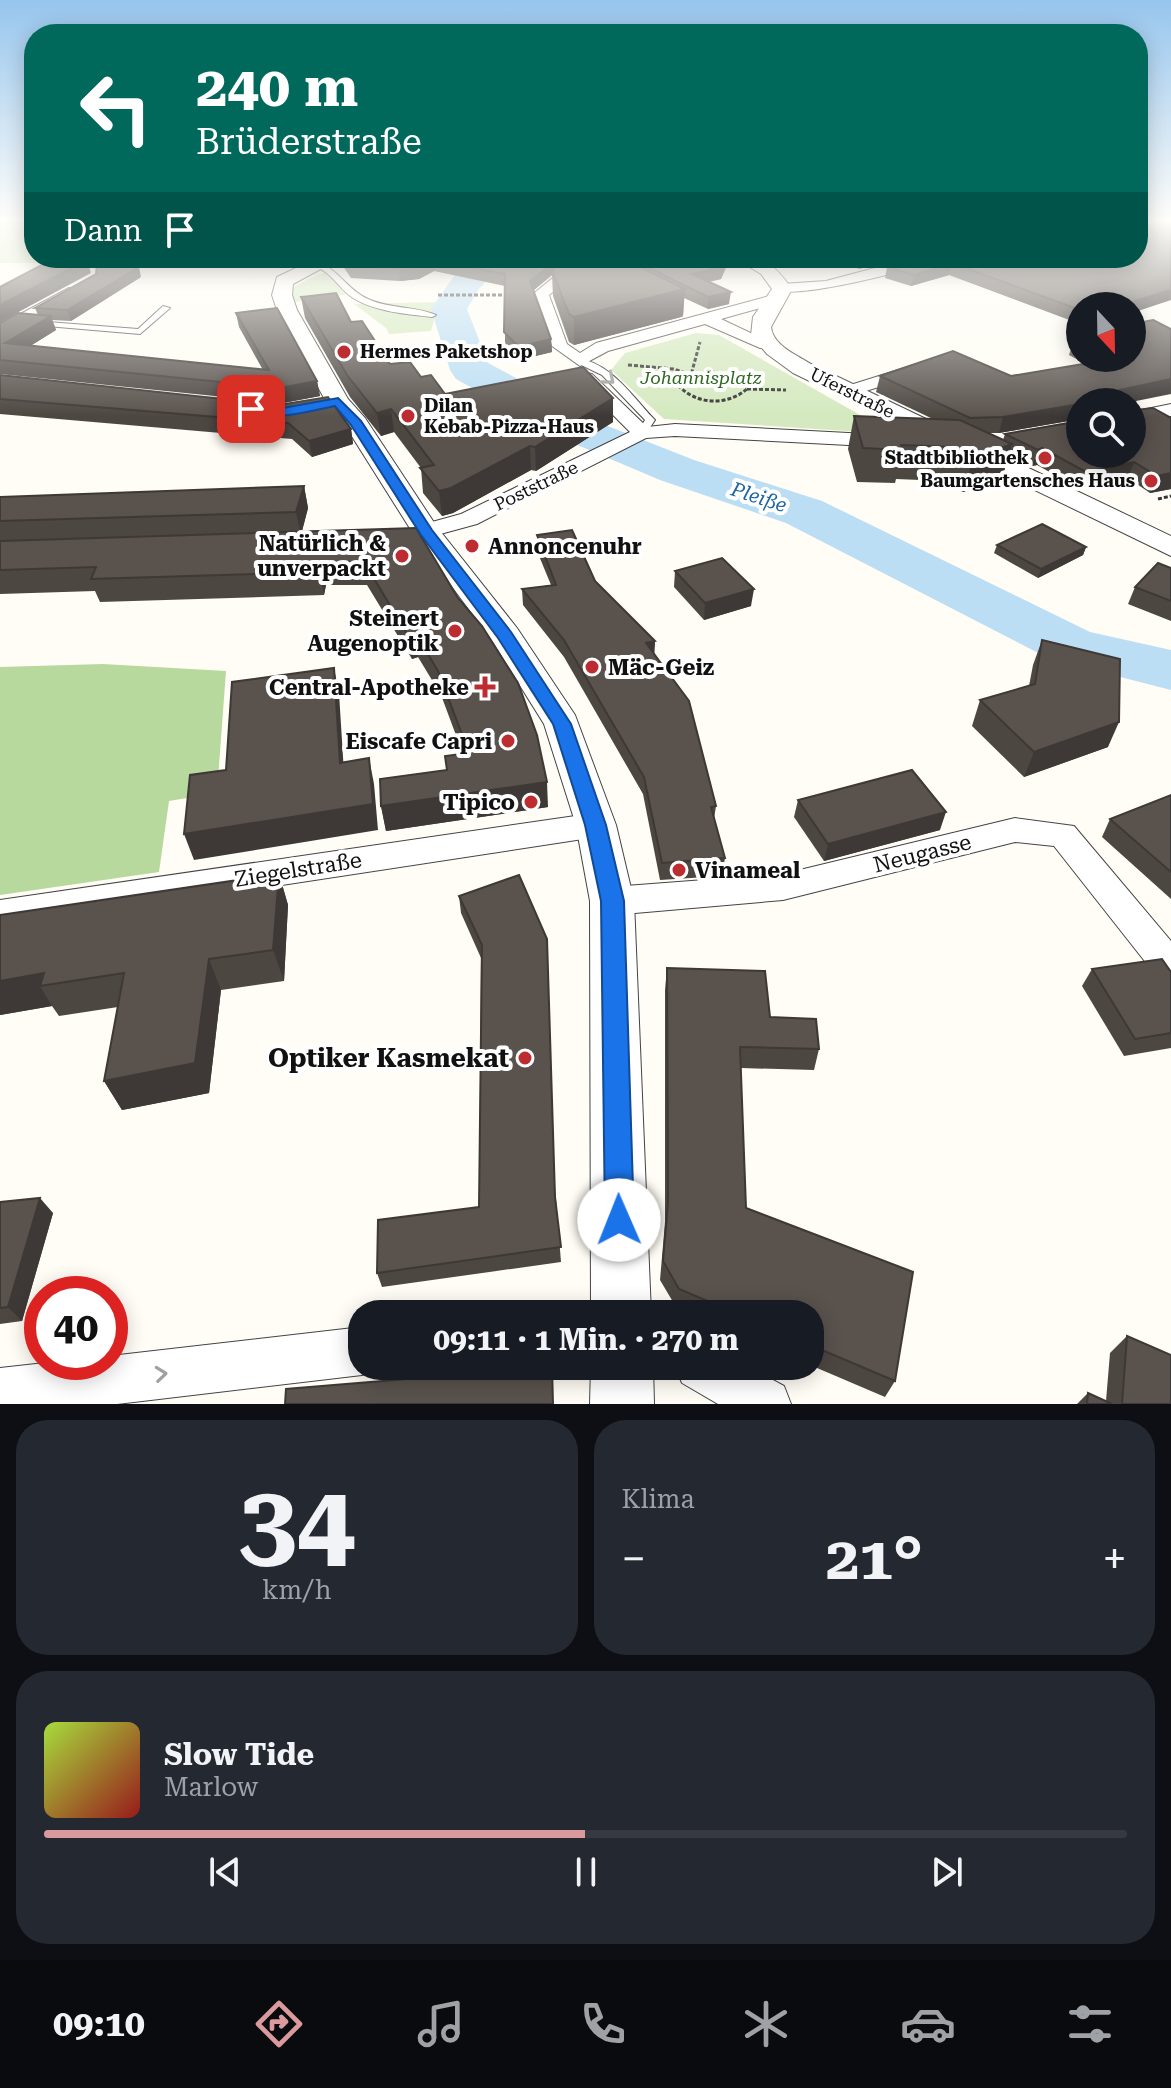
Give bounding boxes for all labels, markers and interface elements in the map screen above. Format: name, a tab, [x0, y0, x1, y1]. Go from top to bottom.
text: 240 m	[196, 54, 358, 120]
icon: left	[64, 56, 168, 160]
text: Brüderstraße	[196, 121, 422, 163]
icon: arrive	[158, 208, 202, 252]
text: Dann	[64, 213, 142, 248]
north arrow	[1066, 292, 1146, 372]
map controls	[1066, 292, 1146, 468]
place label: Hermes Paketshop	[360, 341, 533, 362]
marker: Hermes Paketshop	[335, 343, 353, 361]
street label: Uferstraße	[806, 363, 898, 422]
park label: Johannisplatz	[640, 367, 762, 388]
one-way arrow	[599, 369, 614, 384]
pin	[217, 375, 285, 443]
icon: arrive	[229, 387, 273, 431]
button: search	[1066, 388, 1146, 468]
place label: Dilan Kebab-Pizza-Haus	[424, 395, 594, 437]
marker: Dilan Kebab-Pizza-Haus	[399, 407, 417, 425]
place label: Stadtbibliothek	[885, 447, 1030, 468]
marker: Stadtbibliothek	[1036, 449, 1054, 467]
street label: Poststraße	[490, 456, 581, 515]
place label: Baumgartensches Haus	[920, 470, 1135, 491]
marker: Baumgartensches Haus	[1142, 472, 1160, 490]
water label: Pleiße	[727, 476, 790, 517]
place label: Natürlich & unverpackt	[257, 531, 386, 581]
place label: Annoncenuhr	[488, 534, 642, 559]
marker: Annoncenuhr	[463, 537, 481, 555]
marker: Natürlich & unverpackt	[393, 547, 411, 565]
place label: Steinert Augenoptik	[308, 606, 439, 656]
marker: Steinert Augenoptik	[446, 622, 464, 640]
place label: Mäc-Geiz	[608, 655, 714, 680]
marker: Mäc-Geiz	[583, 658, 601, 676]
place label: Central-Apotheke	[269, 675, 469, 700]
marker: Central-Apotheke	[476, 678, 494, 696]
place label: Eiscafe Capri	[345, 729, 492, 754]
marker: Eiscafe Capri	[499, 732, 517, 750]
place label: Tipico	[443, 790, 515, 815]
marker: Tipico	[522, 793, 540, 811]
street label: Neugasse	[871, 829, 974, 878]
street label: Ziegelstraße	[233, 847, 363, 892]
place label: Vinameal	[695, 858, 800, 883]
marker: Vinameal	[670, 861, 688, 879]
place label: Optiker Kasmekat	[268, 1043, 509, 1073]
marker: Optiker Kasmekat	[516, 1049, 534, 1067]
position arrow	[577, 1178, 661, 1262]
speed limit sign: 40	[24, 1276, 128, 1380]
text: 09:11 · 1 Min. · 270 m	[433, 1322, 739, 1357]
one-way arrow	[155, 1366, 168, 1383]
text: 34	[239, 1462, 355, 1583]
text: Klima	[622, 1484, 695, 1514]
text: 21°	[826, 1523, 923, 1594]
text: −	[622, 1533, 646, 1585]
text: +	[1102, 1533, 1127, 1585]
text: km/h	[262, 1575, 332, 1605]
text: Slow Tide	[164, 1737, 314, 1772]
text: Marlow	[164, 1772, 258, 1802]
icon: previous	[203, 1850, 247, 1894]
icon: pause	[564, 1850, 608, 1894]
icon: next	[925, 1850, 969, 1894]
icon: directions	[251, 1996, 307, 2052]
icon: music	[413, 1996, 469, 2052]
icon: phone	[575, 1996, 631, 2052]
icon: climate	[738, 1996, 794, 2052]
icon: car	[900, 1996, 956, 2052]
icon: filters	[1062, 1996, 1118, 2052]
text: 09:10	[53, 2003, 145, 2045]

